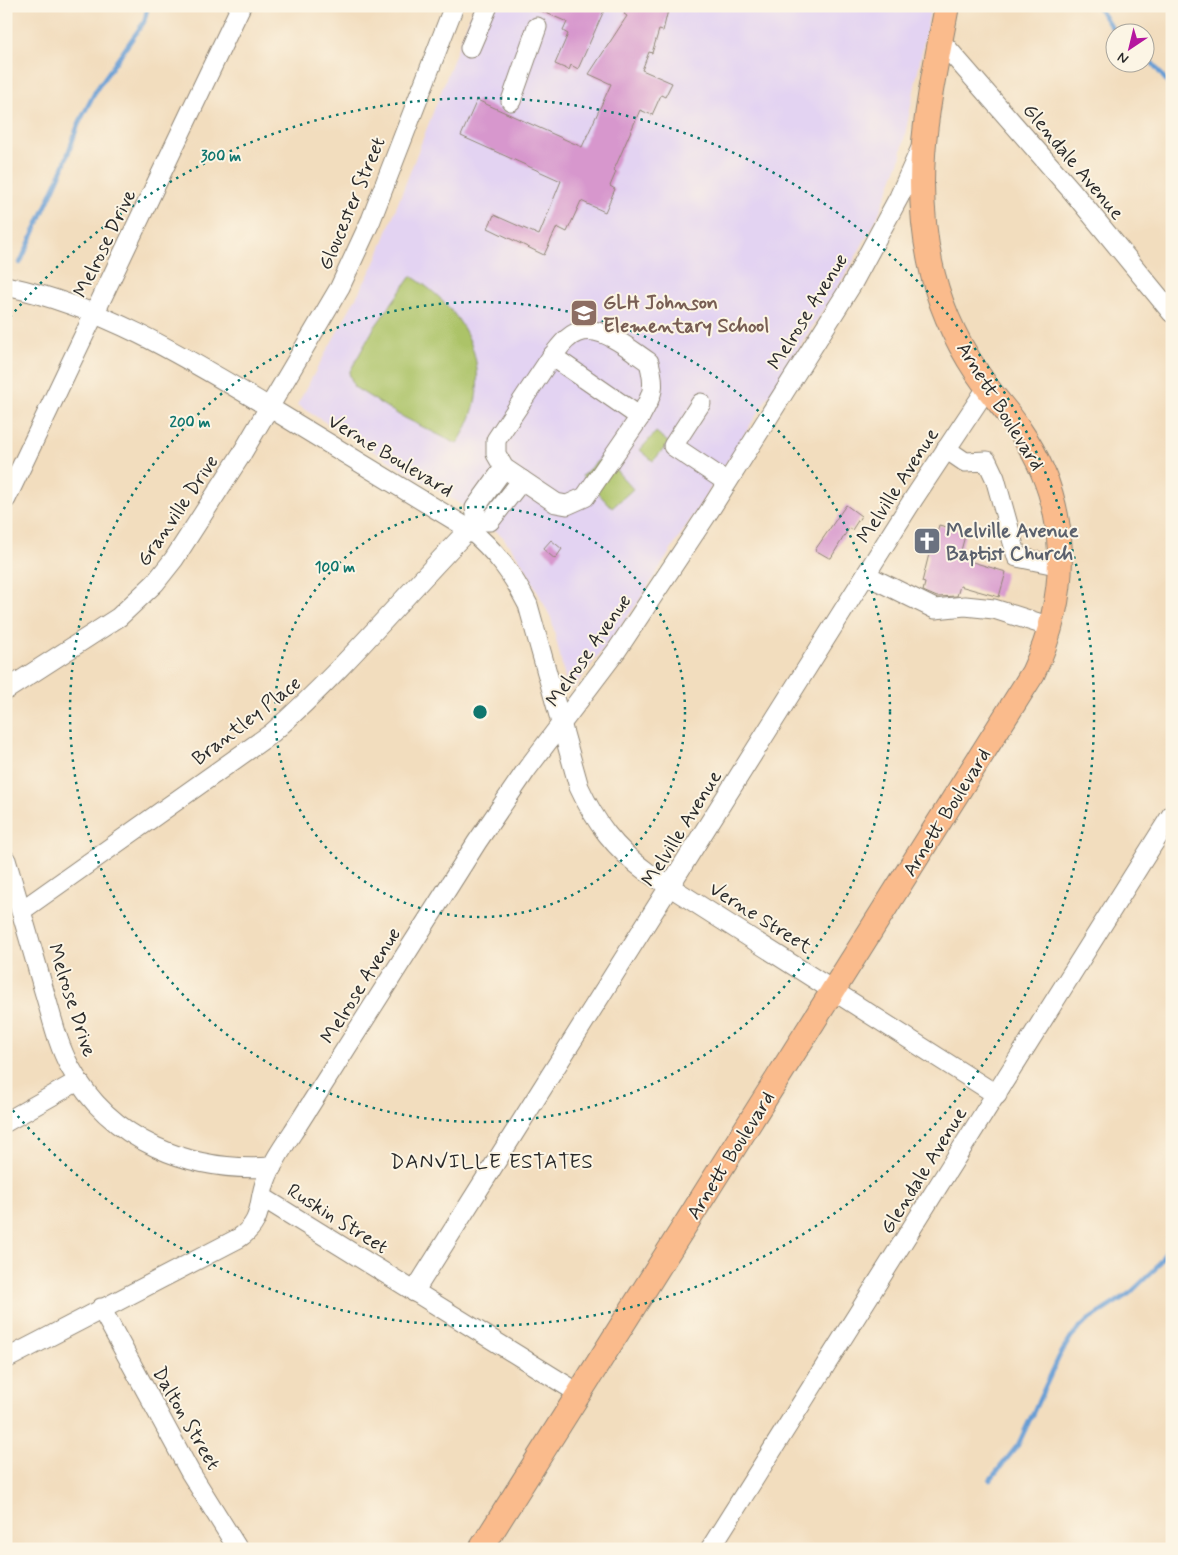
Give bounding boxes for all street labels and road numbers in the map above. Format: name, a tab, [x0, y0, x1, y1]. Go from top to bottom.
street label: Glendale Avenue	[1016, 98, 1130, 226]
street label: Gloucester Street	[312, 133, 393, 274]
street label: Melrose Drive	[67, 185, 143, 302]
street label: Melrose Avenue	[762, 248, 855, 375]
street label: Arnett Boulevard	[949, 337, 1050, 476]
street label: Verne Boulevard	[322, 408, 458, 504]
street label: Melville Avenue	[851, 423, 946, 549]
street label: Granville Drive	[131, 450, 226, 572]
street label: Melrose Avenue	[540, 589, 638, 713]
street label: Brantley Place	[187, 670, 307, 772]
street label: Arnett Boulevard	[897, 743, 998, 882]
street label: Melville Avenue	[636, 765, 729, 892]
street label: Verne Street	[704, 876, 817, 961]
street label: Melrose Avenue	[315, 922, 408, 1049]
street label: Melrose Drive	[41, 940, 103, 1061]
street label: Arnett Boulevard	[681, 1086, 782, 1225]
street label: Glendale Avenue	[874, 1102, 974, 1239]
street label: Ruskin Street	[282, 1178, 393, 1261]
street label: Dalton Street	[145, 1362, 226, 1475]

